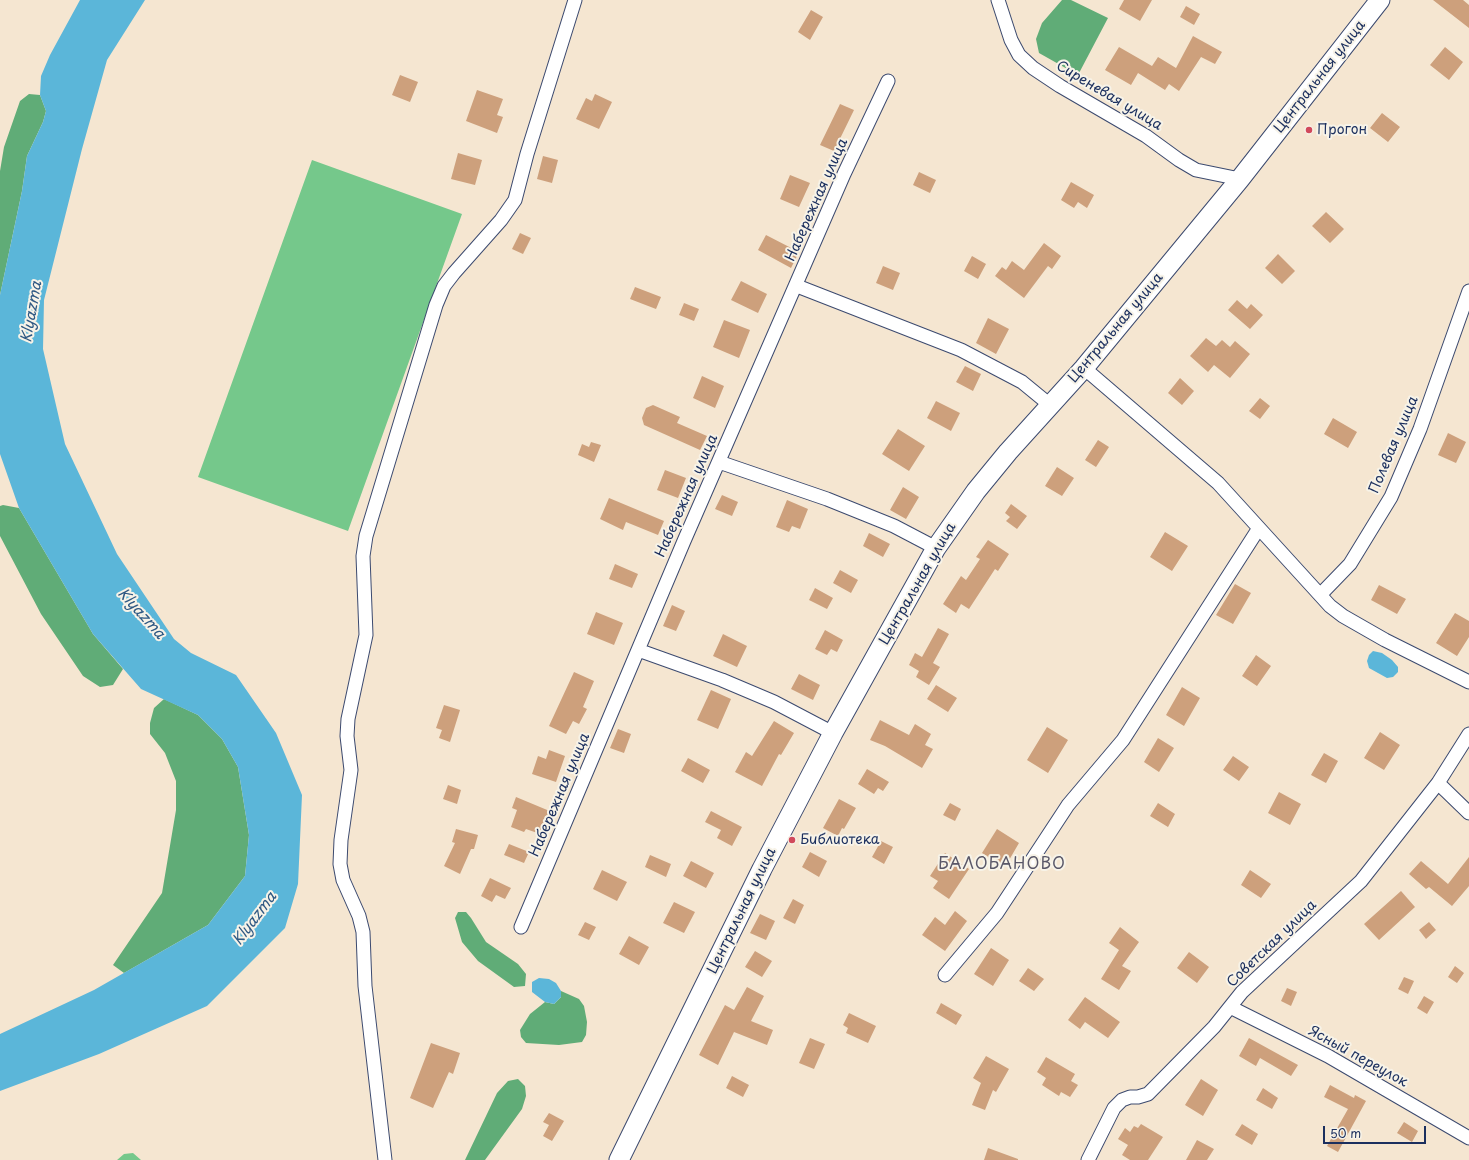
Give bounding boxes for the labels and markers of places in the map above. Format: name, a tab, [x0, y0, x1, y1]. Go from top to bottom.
place label: Прогон	[1317, 122, 1367, 138]
marker: Прогон	[1304, 125, 1314, 135]
place label: Библиотека	[800, 832, 880, 848]
marker: Библиотека	[787, 835, 797, 845]

